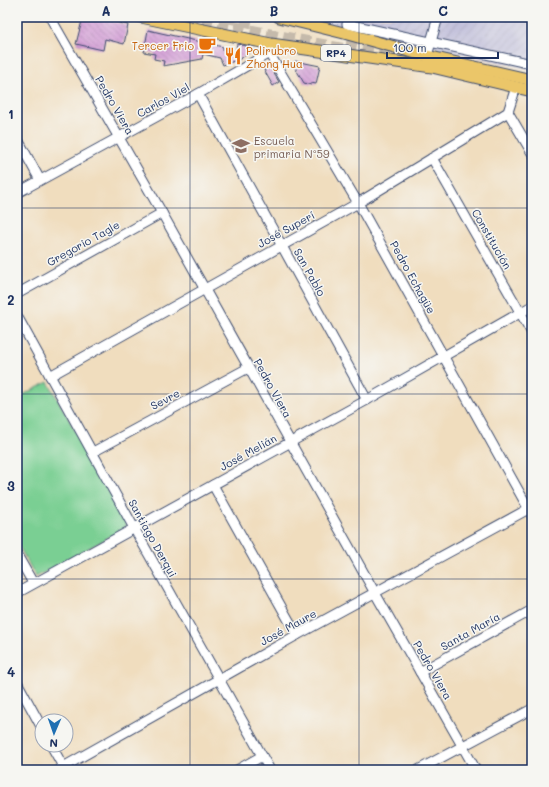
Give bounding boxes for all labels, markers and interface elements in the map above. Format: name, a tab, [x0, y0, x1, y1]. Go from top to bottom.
text: A	[101, 2, 111, 19]
text: B	[270, 2, 279, 19]
text: C	[438, 2, 448, 19]
scale bar	[387, 34, 498, 60]
cafe icon: Tercer Frio	[197, 35, 217, 55]
place label: Tercer Frio	[132, 38, 194, 53]
text: 100 m	[393, 39, 427, 55]
place label: Polirubro Zhong Hua	[246, 43, 303, 71]
road number: RP4	[321, 45, 351, 61]
restaurant icon: Polirubro Zhong Hua	[223, 46, 243, 66]
street label: Pedro Viera	[92, 73, 138, 137]
street label: Carlos Viel	[134, 79, 192, 121]
text: 1	[8, 105, 14, 122]
place label: Escuela primaria Nº59	[254, 133, 330, 161]
school or university icon: Escuela primaria Nº59	[231, 136, 251, 156]
street label: Constitución	[469, 206, 515, 272]
street label: José Superí	[255, 207, 317, 251]
street label: Gregorio Tagle	[44, 217, 122, 269]
street label: Pedro Echagüe	[387, 238, 439, 316]
street label: San Pablo	[291, 245, 330, 299]
text: 2	[7, 291, 15, 308]
street label: Pedro Viera	[251, 356, 296, 420]
street label: Sevre	[148, 385, 182, 413]
street label: José Melián	[217, 430, 279, 474]
text: 3	[7, 477, 15, 494]
street label: Santiago Derqui	[125, 496, 181, 580]
street label: José Maure	[257, 605, 319, 649]
street label: Santa María	[438, 608, 503, 654]
street label: Pedro Viera	[410, 638, 456, 702]
text: 4	[7, 663, 15, 680]
north arrow	[34, 713, 74, 753]
text: N	[49, 736, 58, 751]

